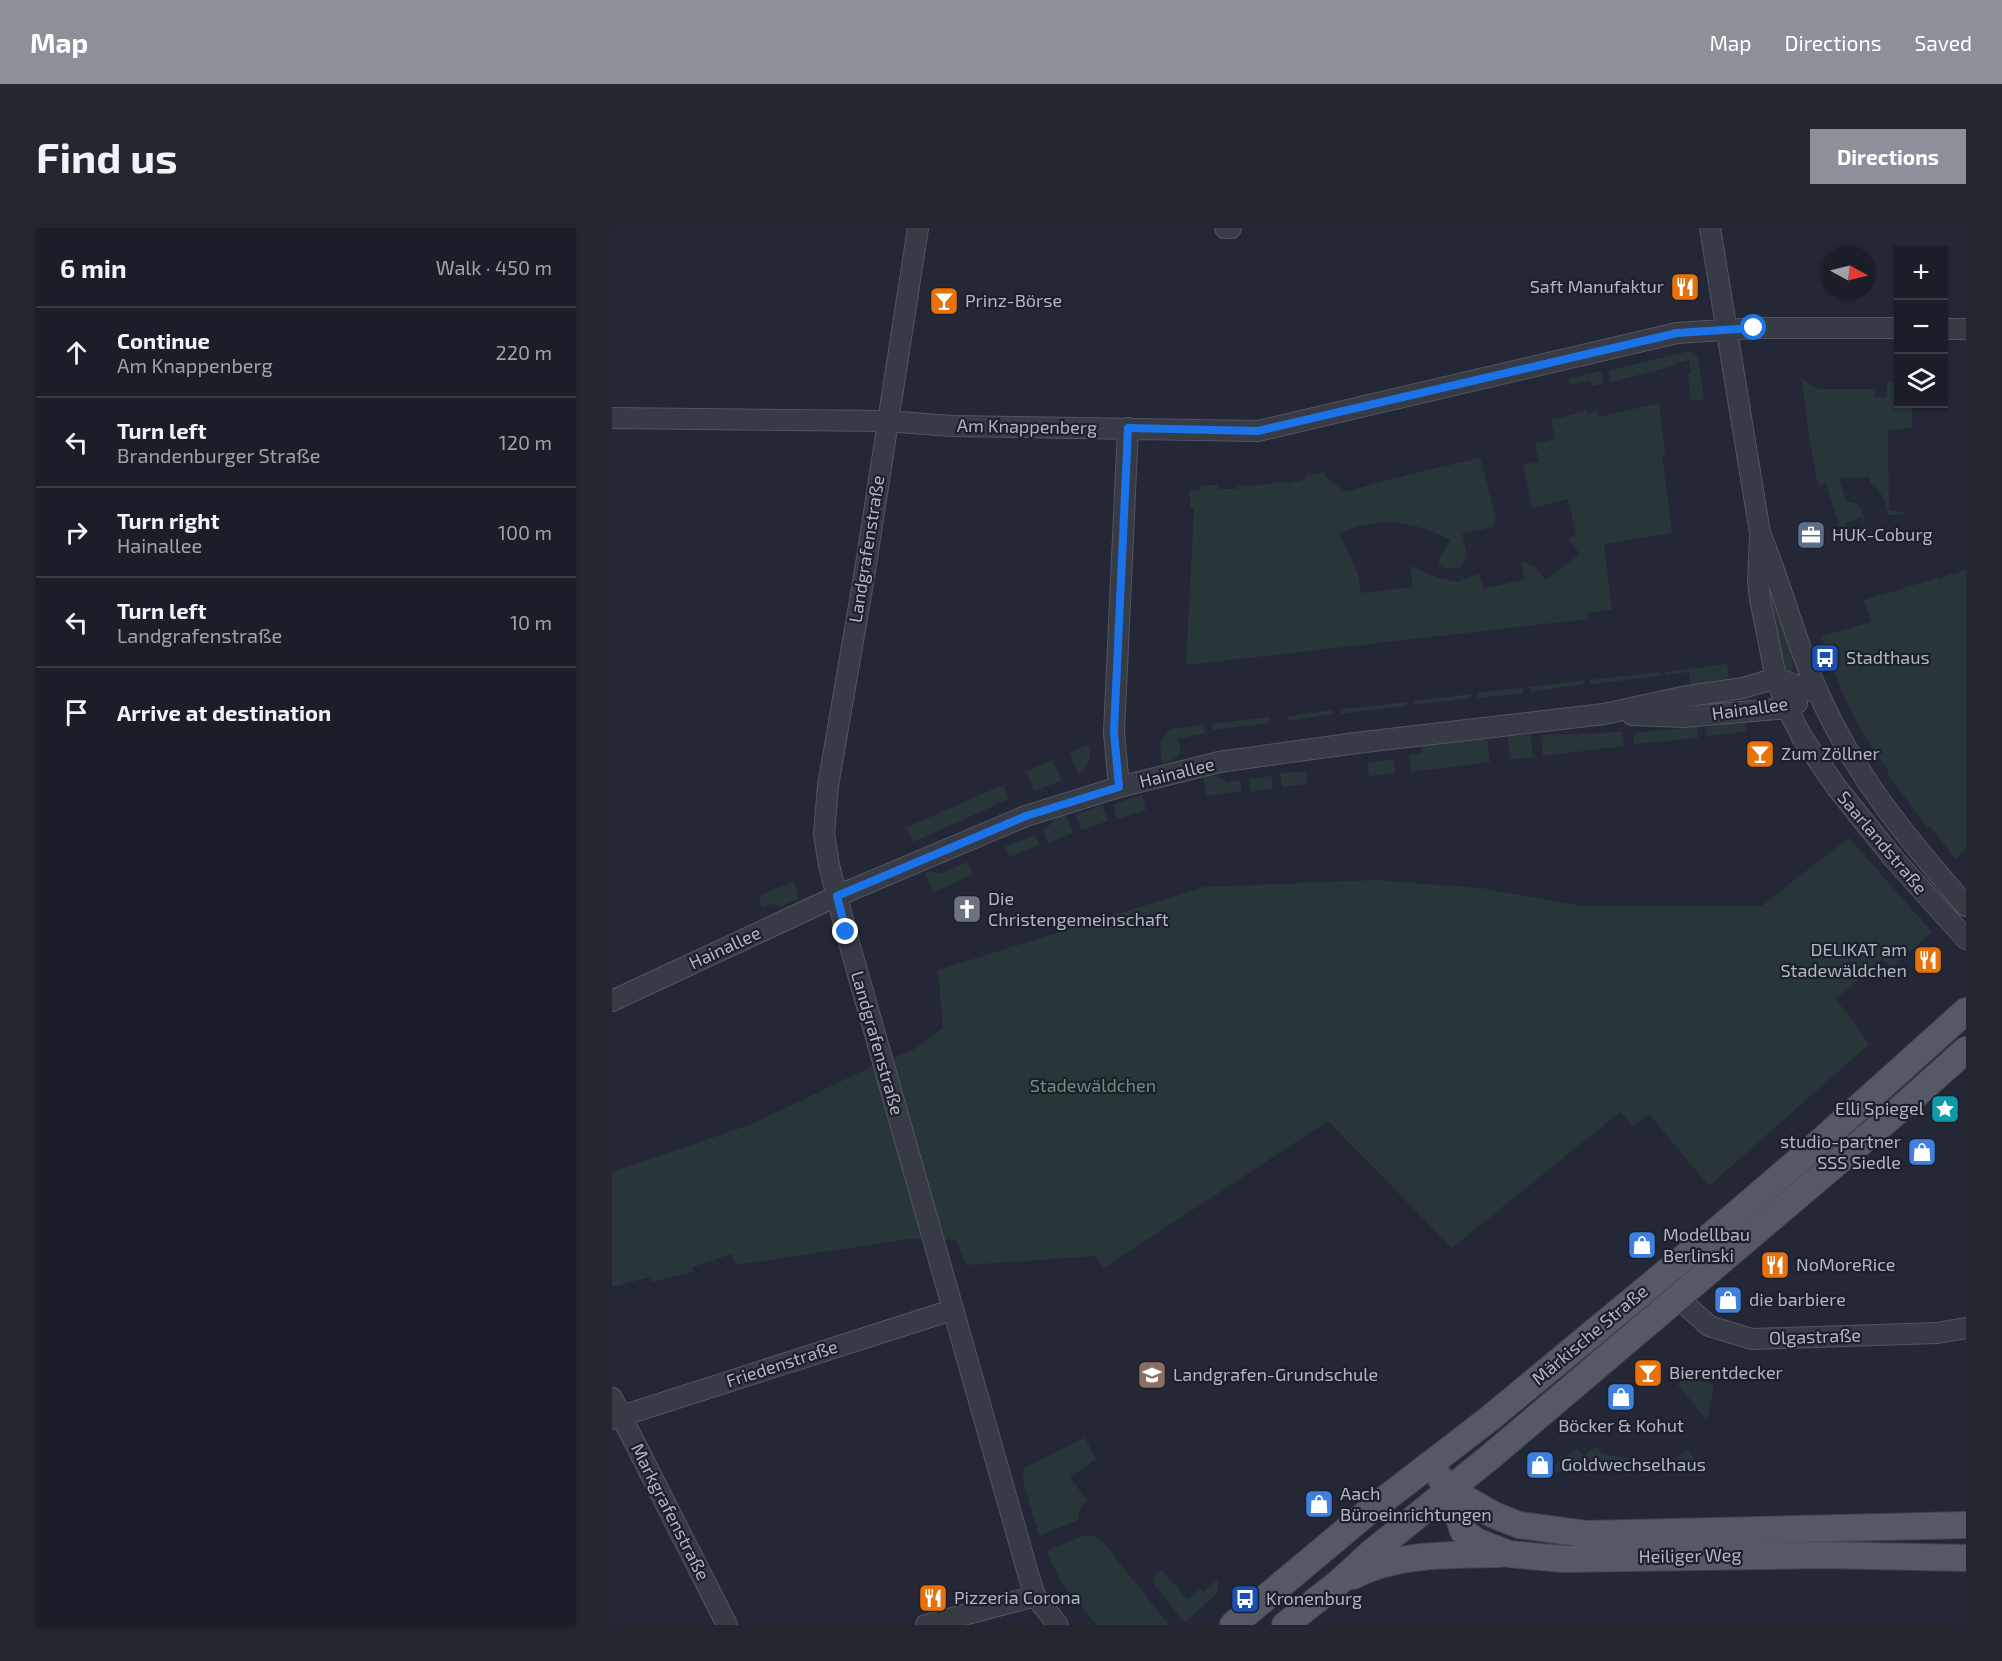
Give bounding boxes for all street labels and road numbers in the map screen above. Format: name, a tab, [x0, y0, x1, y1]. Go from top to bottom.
street label: Am Knappenberg	[957, 414, 1097, 438]
street label: Landgrafenstraße	[844, 474, 889, 624]
street label: Hainallee	[1710, 692, 1789, 724]
street label: Hainallee	[1137, 752, 1217, 792]
street label: Saarlandstraße	[1833, 786, 1932, 898]
street label: Hainallee	[685, 921, 764, 973]
street label: Landgrafenstraße	[847, 968, 909, 1117]
street label: Märkische Straße	[1527, 1279, 1652, 1389]
street label: Olgastraße	[1769, 1323, 1861, 1349]
street label: Friedenstraße	[723, 1335, 840, 1391]
street label: Markgrafenstraße	[627, 1439, 715, 1584]
street label: Heiliger Weg	[1638, 1543, 1742, 1567]

